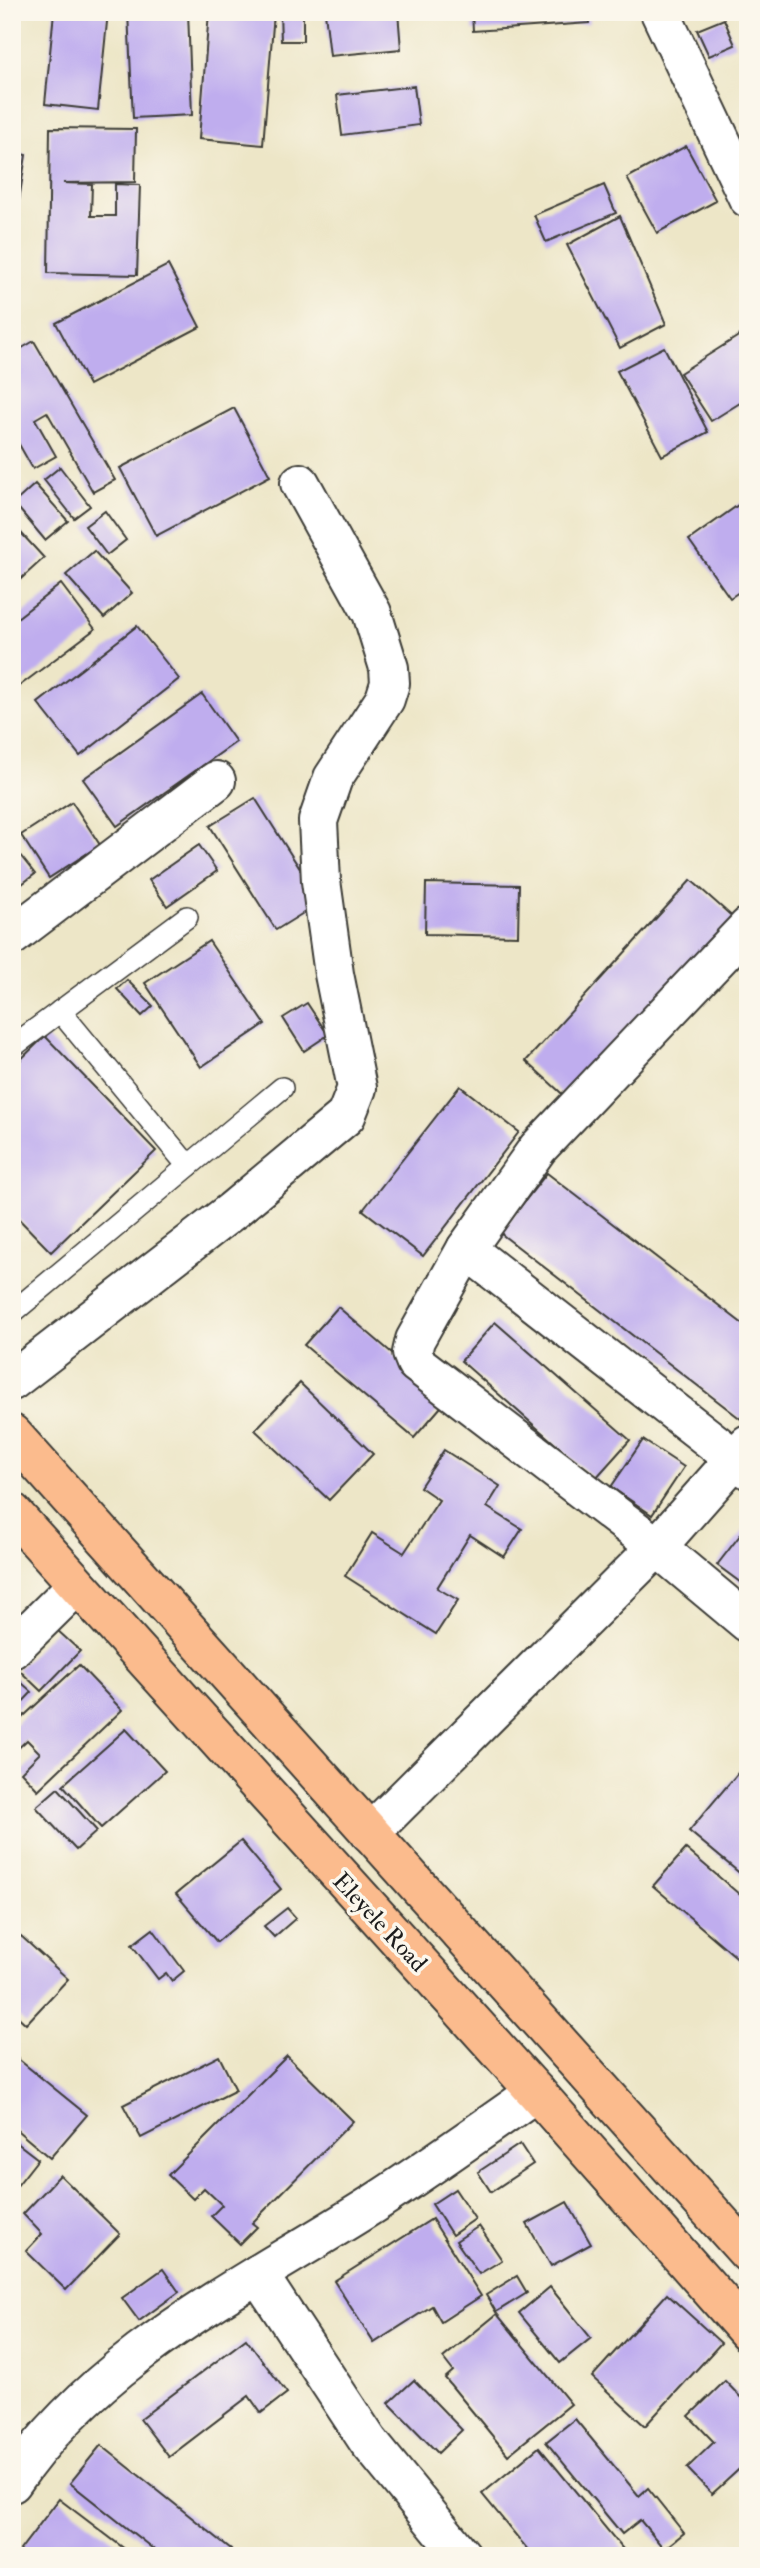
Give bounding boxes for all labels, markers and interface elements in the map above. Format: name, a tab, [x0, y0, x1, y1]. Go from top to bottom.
street label: Eleyele Road	[326, 1866, 434, 1979]

